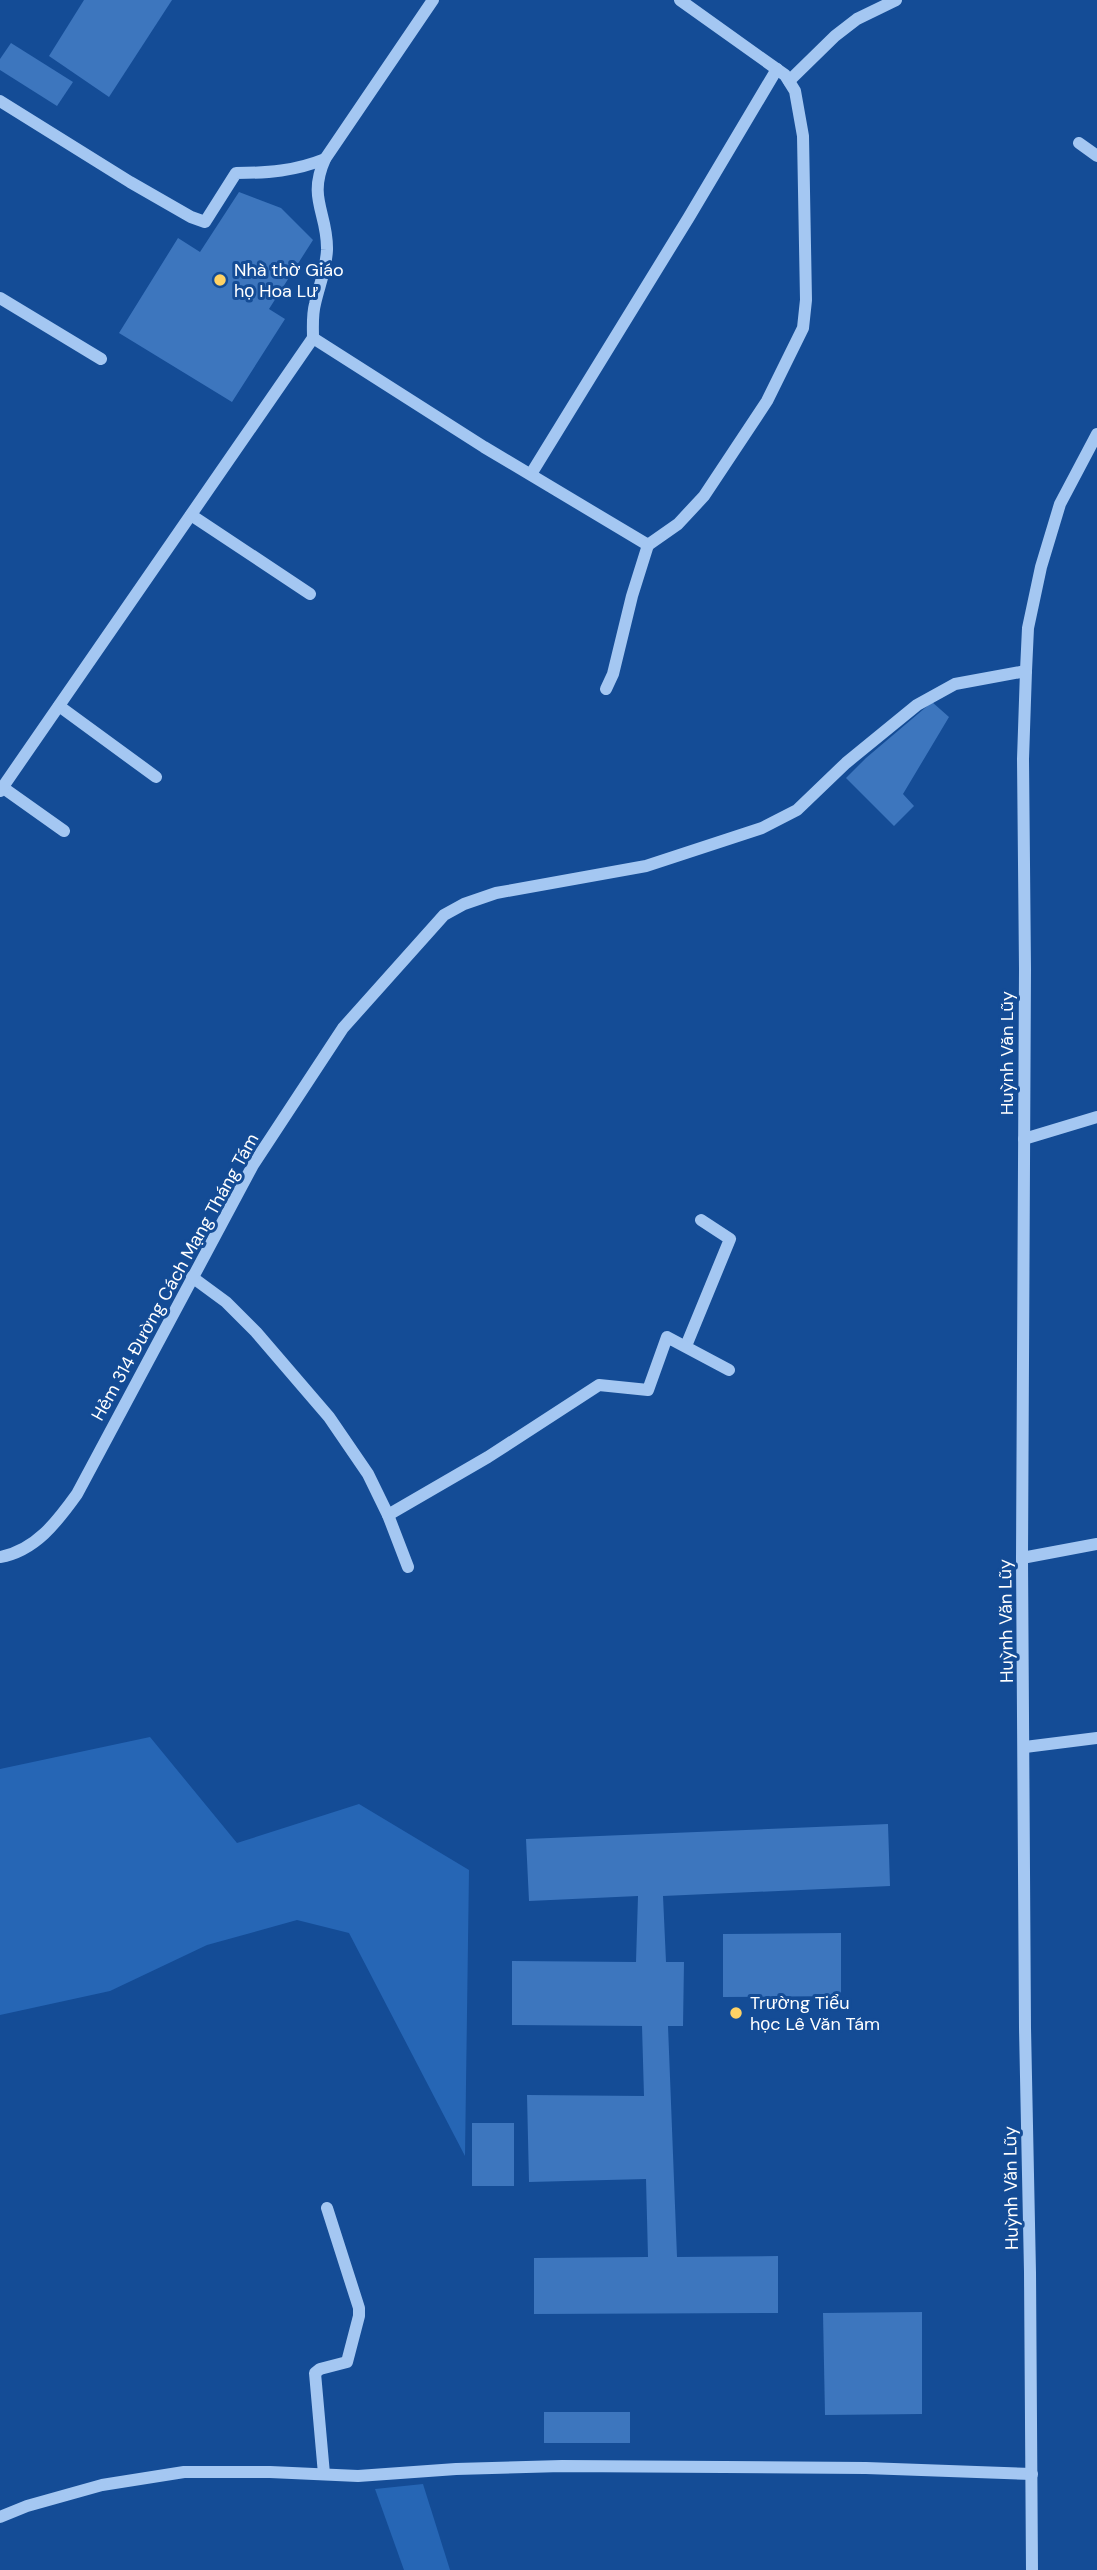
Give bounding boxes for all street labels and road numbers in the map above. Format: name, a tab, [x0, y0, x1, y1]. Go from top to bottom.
street label: Huỳnh Văn Lũy	[995, 991, 1019, 1115]
street label: Hẻm 314 Đường Cách Mạng Tháng Tám	[86, 1129, 264, 1425]
street label: Huỳnh Văn Lũy	[993, 1559, 1019, 1683]
street label: Huỳnh Văn Lũy	[998, 2126, 1024, 2250]

